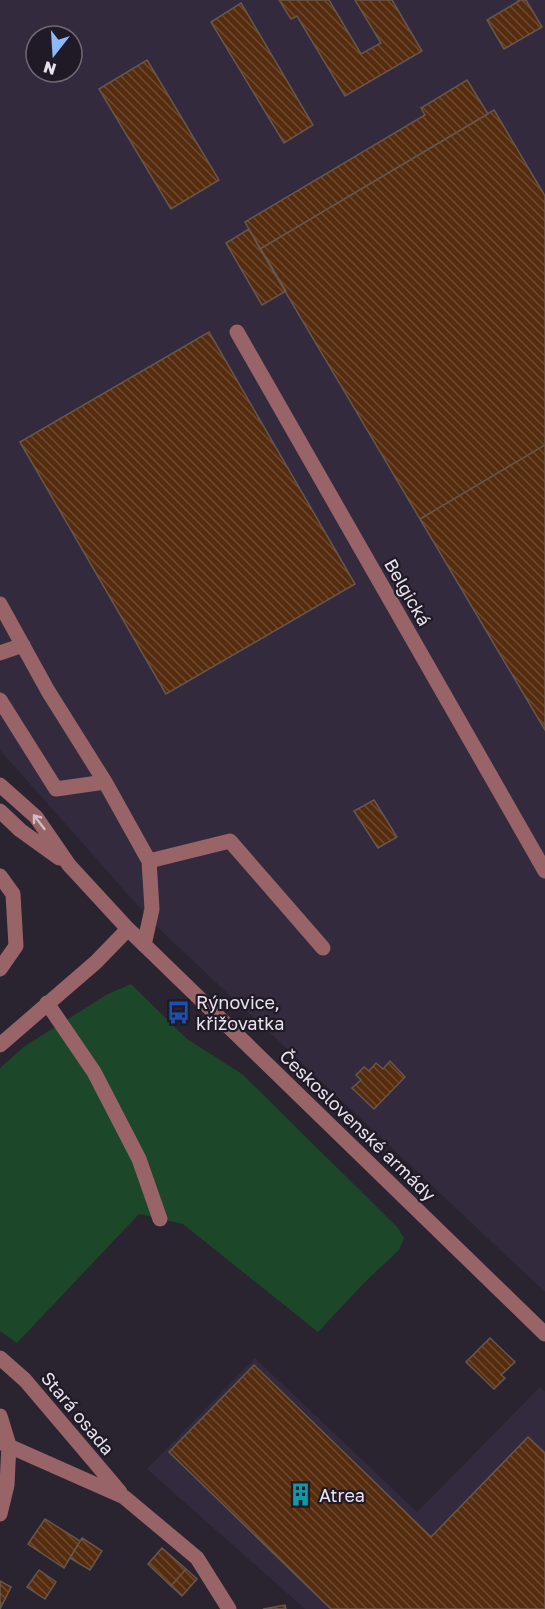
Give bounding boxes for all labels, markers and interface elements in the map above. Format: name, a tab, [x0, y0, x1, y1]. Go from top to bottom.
north arrow	[24, 24, 84, 84]
text: N	[41, 57, 58, 80]
street label: Belgická	[380, 554, 436, 630]
one-way arrow	[32, 814, 45, 830]
place label: Rýnovice, křižovatka	[196, 991, 285, 1034]
bus stop icon: Rýnovice, křižovatka	[165, 999, 191, 1025]
street label: Československé armády	[275, 1045, 441, 1205]
street label: Stará osada	[37, 1367, 119, 1459]
building icon: Atrea	[288, 1482, 314, 1508]
place label: Atrea	[319, 1484, 365, 1506]

